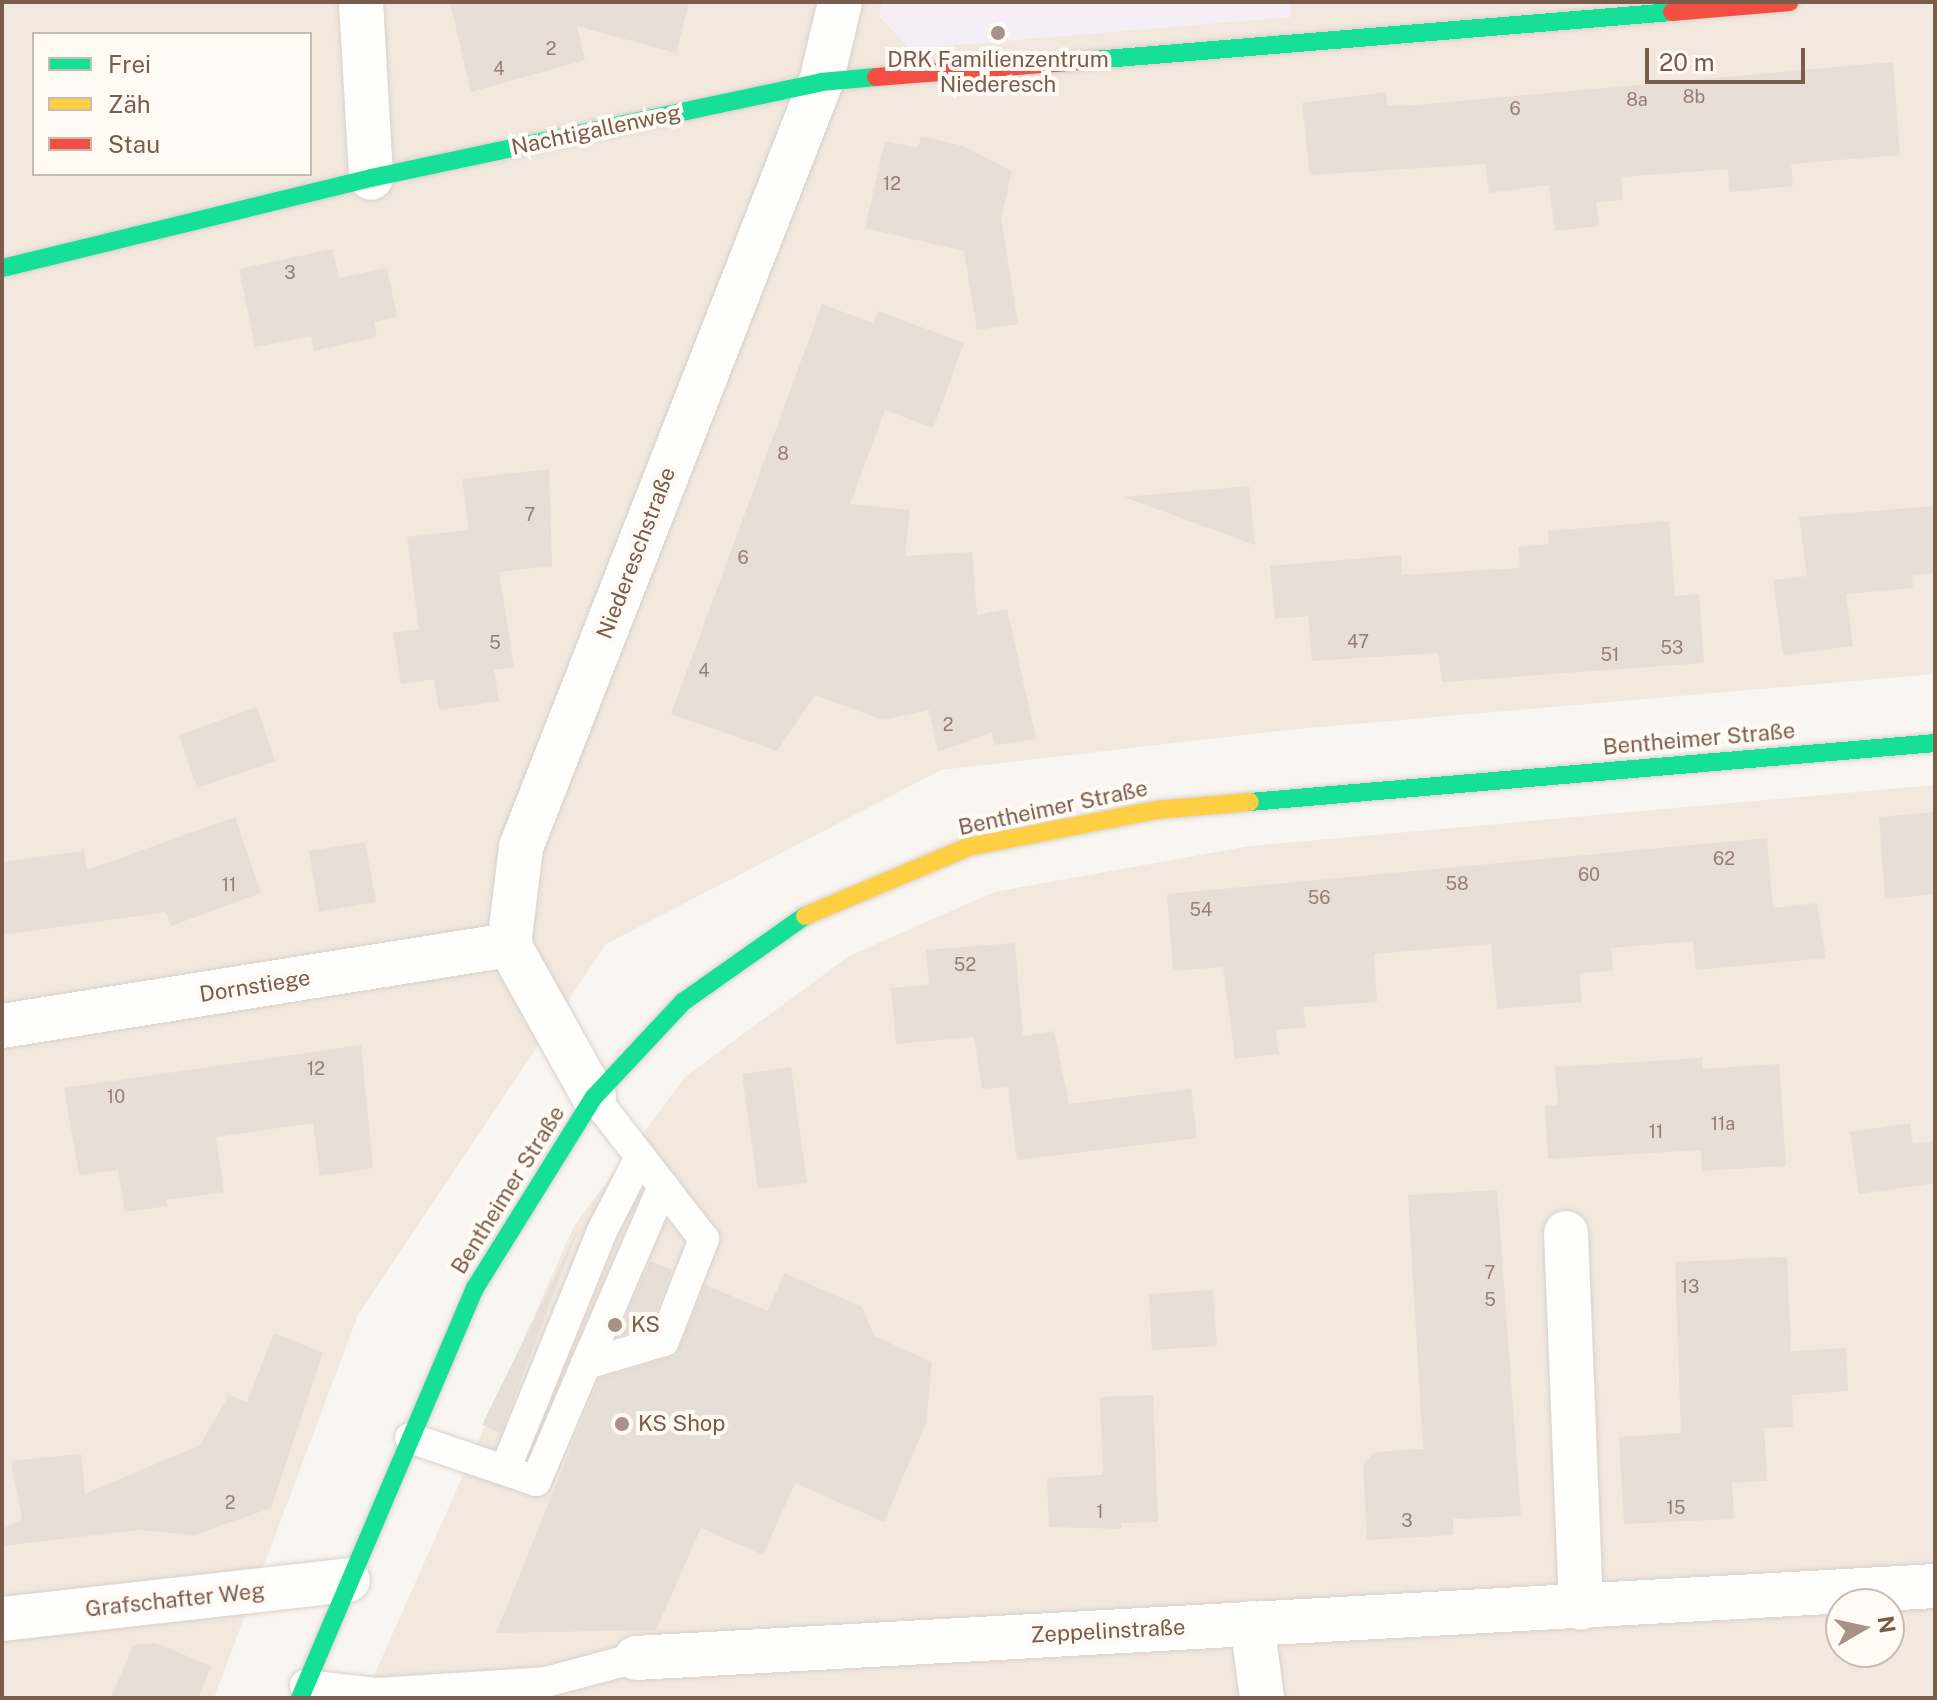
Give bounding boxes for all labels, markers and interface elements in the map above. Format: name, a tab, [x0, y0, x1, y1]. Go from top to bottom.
marker: DRK Familienzentrum Niederesch	[989, 24, 1007, 42]
legend	[32, 32, 312, 176]
scale bar	[1649, 32, 1809, 82]
house number: 2	[546, 38, 556, 60]
place label: DRK Familienzentrum Niederesch	[887, 46, 1109, 98]
text: 20 m	[1659, 48, 1715, 76]
text: Frei	[108, 50, 151, 78]
house number: 4	[493, 58, 505, 80]
house number: 8b	[1683, 86, 1705, 108]
house number: 8a	[1626, 89, 1648, 111]
text: Zäh	[108, 90, 151, 118]
house number: 6	[1509, 98, 1521, 120]
street label: Nachtigallenweg	[509, 99, 683, 161]
text: Stau	[108, 130, 160, 158]
house number: 12	[883, 173, 901, 195]
house number: 3	[284, 262, 296, 284]
house number: 8	[777, 443, 789, 465]
street label: Niedereschstraße	[591, 463, 681, 643]
house number: 7	[525, 504, 535, 526]
house number: 6	[737, 547, 749, 569]
house number: 47	[1347, 631, 1369, 653]
house number: 5	[489, 632, 501, 654]
house number: 53	[1661, 637, 1683, 659]
house number: 51	[1601, 644, 1619, 666]
house number: 4	[698, 660, 710, 682]
house number: 2	[943, 714, 953, 736]
street label: Bentheimer Straße	[1602, 717, 1796, 761]
street label: Bentheimer Straße	[956, 775, 1150, 841]
house number: 62	[1713, 848, 1735, 870]
house number: 60	[1578, 864, 1600, 886]
house number: 58	[1445, 873, 1469, 895]
house number: 11	[222, 874, 236, 896]
house number: 56	[1308, 887, 1330, 909]
house number: 54	[1190, 899, 1212, 921]
house number: 52	[954, 954, 976, 976]
street label: Dornstiege	[198, 964, 312, 1008]
house number: 12	[307, 1058, 325, 1080]
house number: 10	[107, 1086, 125, 1108]
street label: Bentheimer Straße	[446, 1101, 570, 1279]
house number: 11a	[1711, 1113, 1735, 1135]
house number: 11	[1649, 1121, 1663, 1143]
house number: 7	[1485, 1262, 1495, 1284]
house number: 13	[1681, 1276, 1699, 1298]
house number: 5	[1484, 1289, 1496, 1311]
place label: KS	[631, 1312, 660, 1338]
marker: KS	[606, 1316, 624, 1334]
place label: KS Shop	[638, 1411, 725, 1437]
marker: KS Shop	[613, 1415, 631, 1433]
house number: 2	[225, 1492, 235, 1514]
house number: 15	[1667, 1497, 1685, 1519]
house number: 1	[1096, 1501, 1104, 1523]
house number: 3	[1401, 1510, 1413, 1532]
street label: Grafschafter Weg	[84, 1577, 266, 1623]
north arrow	[1825, 1588, 1905, 1668]
street label: Zeppelinstraße	[1030, 1614, 1186, 1648]
text: N	[1873, 1614, 1901, 1635]

